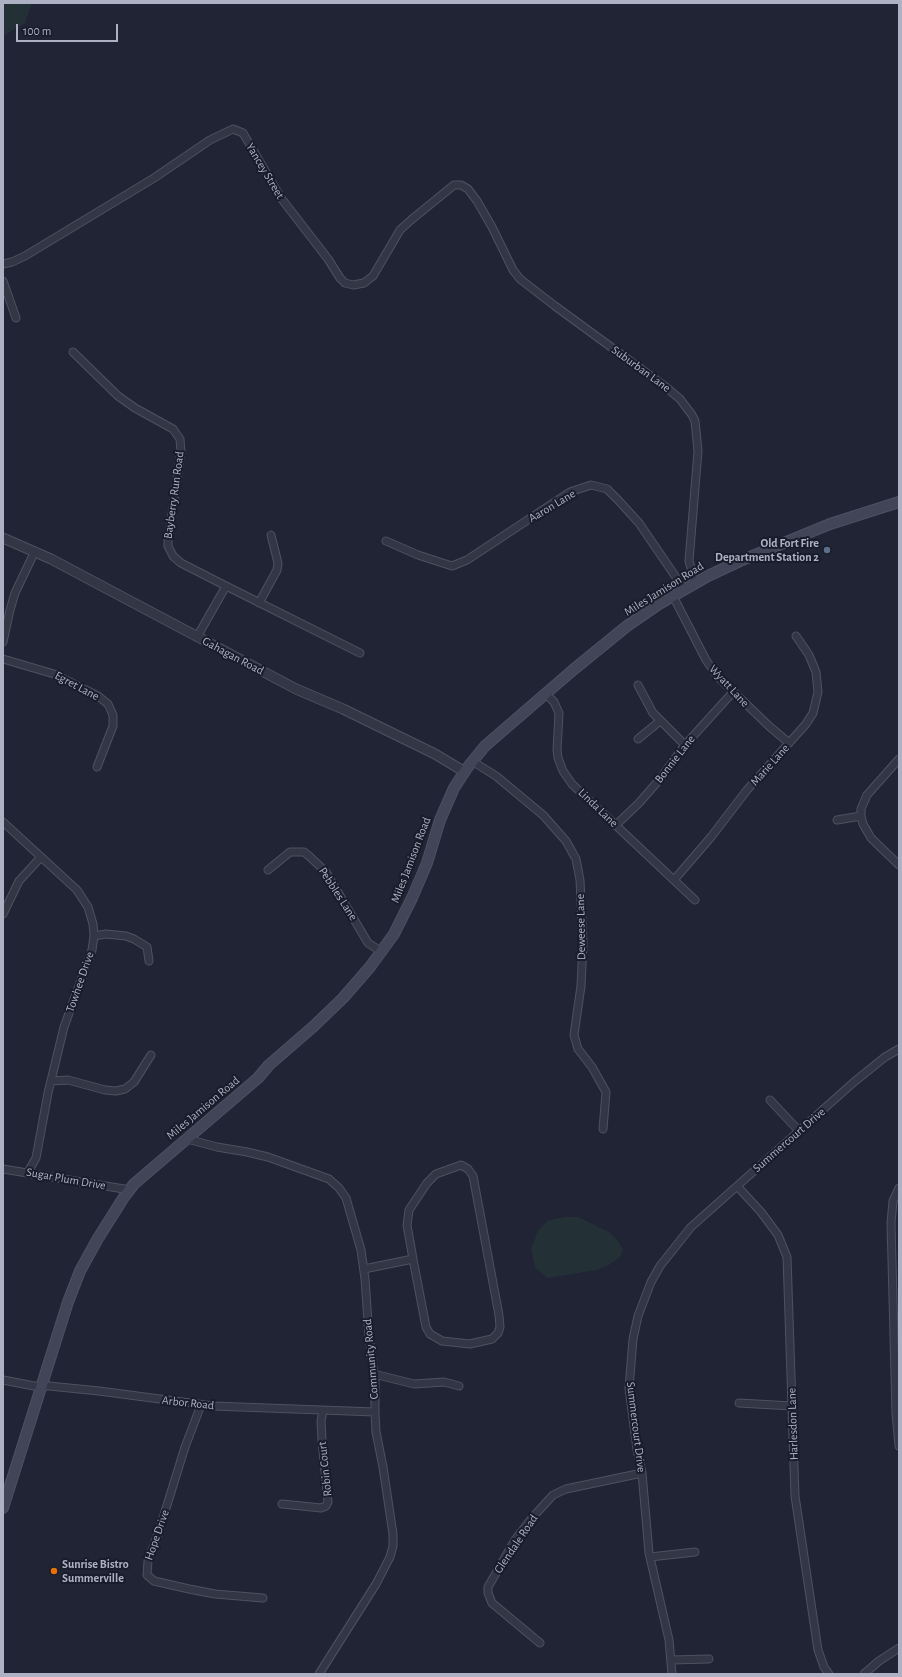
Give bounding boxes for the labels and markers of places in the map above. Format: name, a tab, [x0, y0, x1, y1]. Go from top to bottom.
place label: Old Fort Fire Department Station 2	[715, 536, 819, 564]
marker: Old Fort Fire Department Station 2	[822, 545, 832, 555]
place label: Sunrise Bistro Summerville	[62, 1557, 129, 1585]
marker: Sunrise Bistro Summerville	[49, 1566, 59, 1576]

